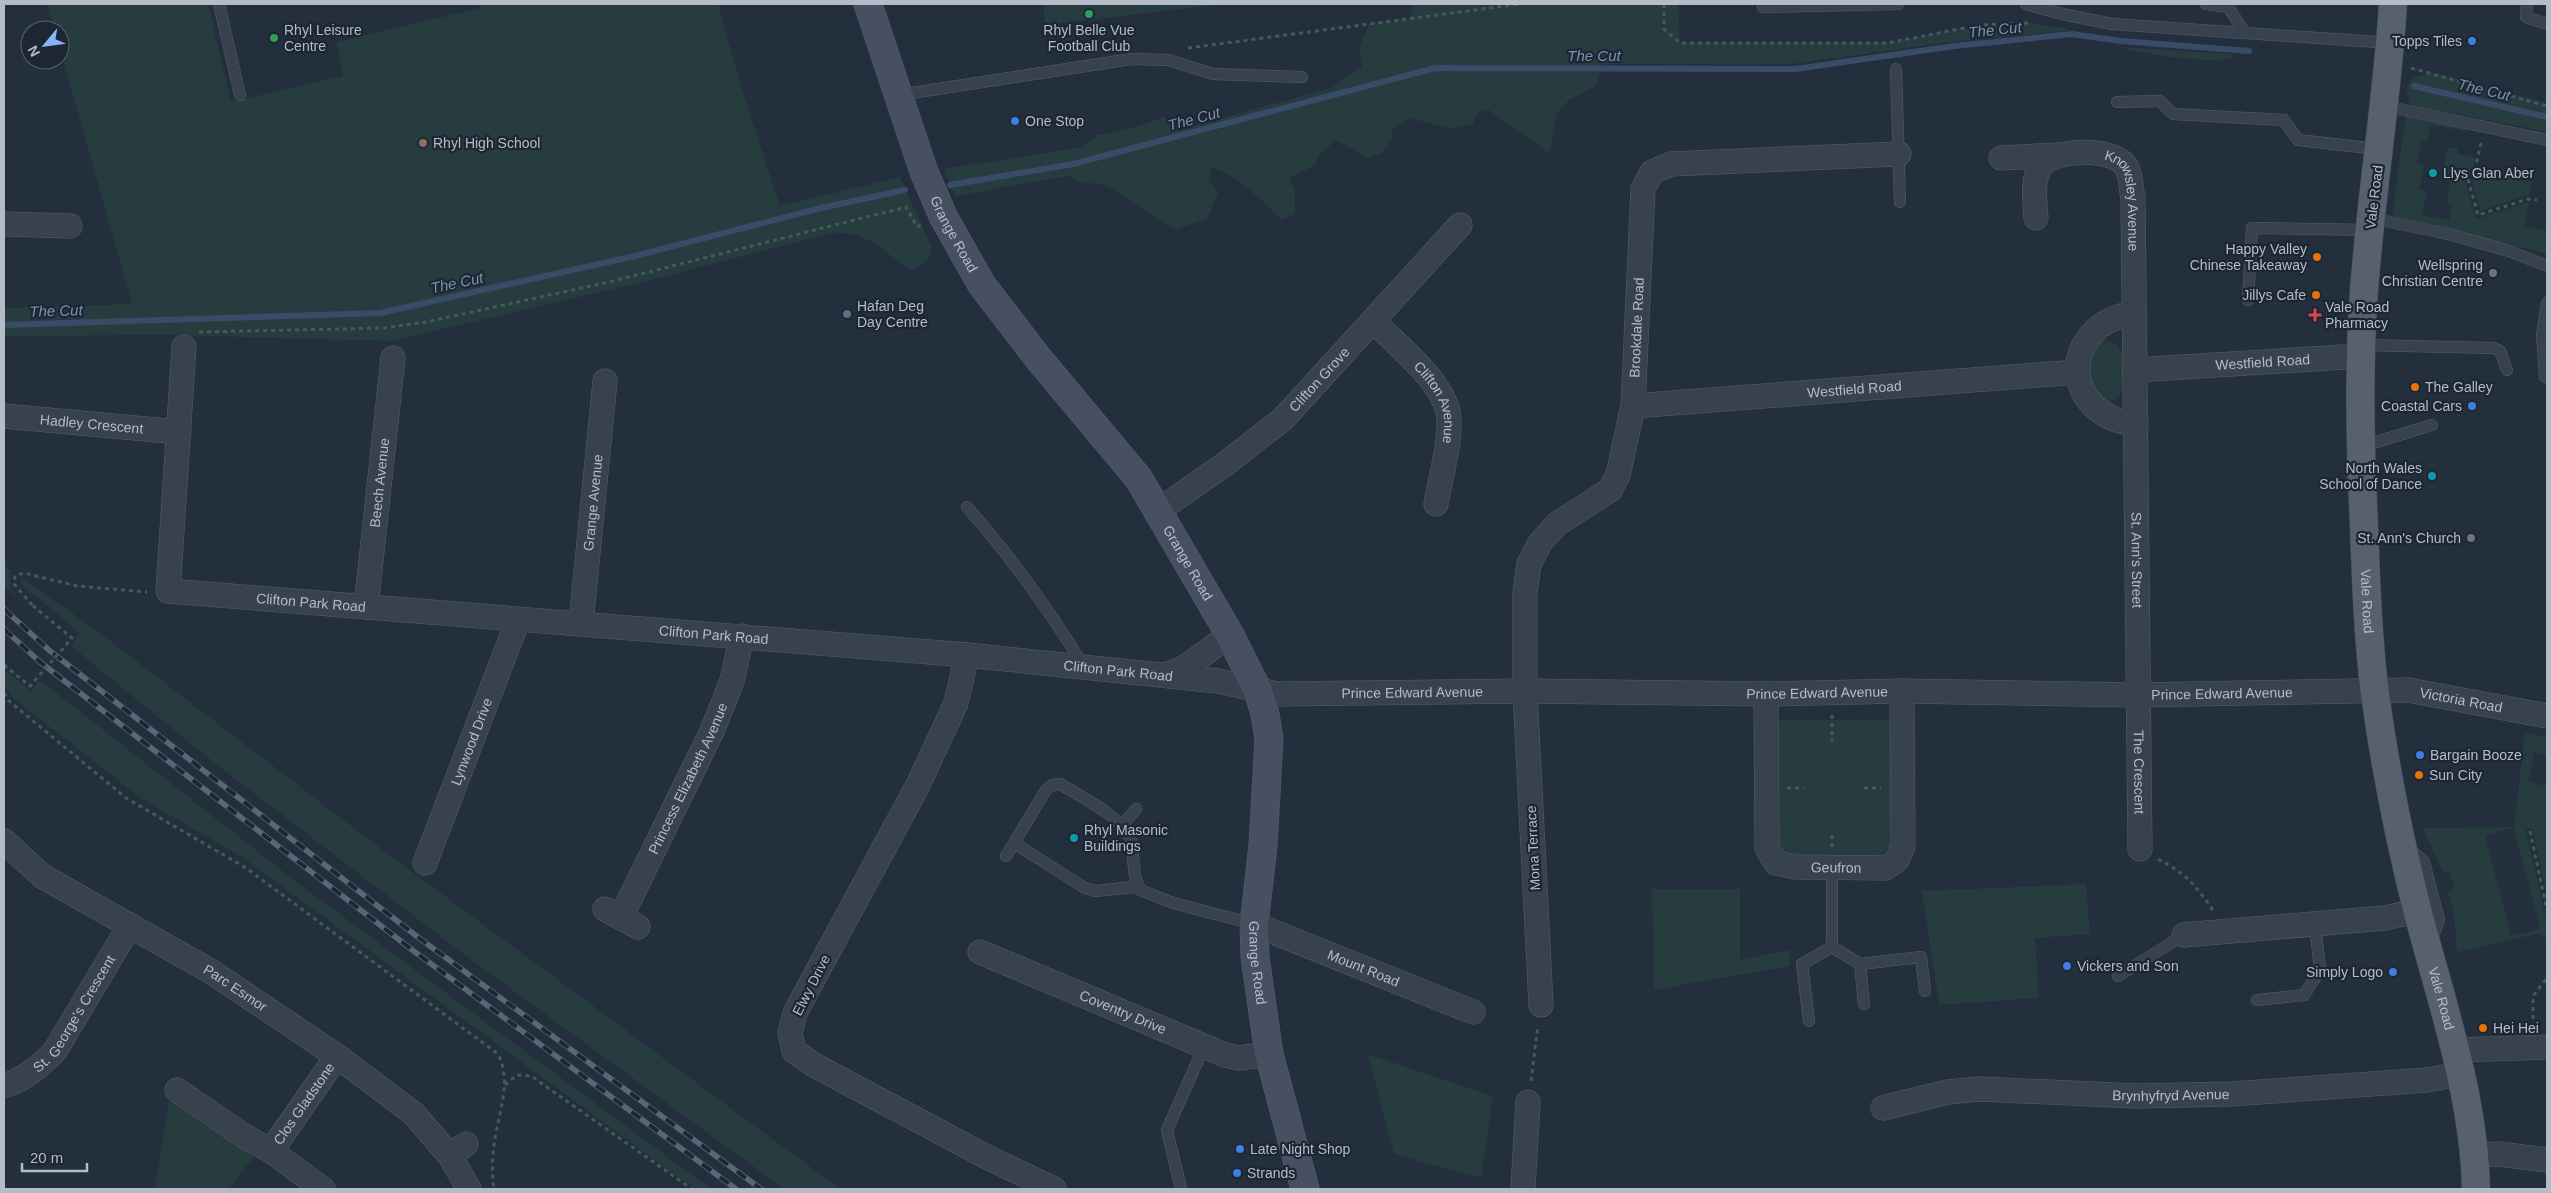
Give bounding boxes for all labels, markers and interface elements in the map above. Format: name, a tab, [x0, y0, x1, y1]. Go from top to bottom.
marker: Rhyl Belle Vue Football Club	[1083, 8, 1095, 20]
water label: The Cut	[1968, 18, 2023, 41]
north arrow	[20, 20, 70, 70]
place label: Rhyl Leisure Centre	[284, 22, 362, 54]
place label: Rhyl Belle Vue Football Club	[1043, 22, 1135, 54]
marker: Rhyl Leisure Centre	[268, 32, 280, 44]
place label: Topps Tiles	[2392, 33, 2462, 49]
marker: Topps Tiles	[2466, 35, 2478, 47]
text: N	[24, 43, 43, 60]
water label: The Cut	[1567, 47, 1622, 64]
water label: The Cut	[2456, 75, 2513, 104]
water label: The Cut	[1166, 103, 1223, 134]
place label: One Stop	[1025, 113, 1084, 129]
marker: One Stop	[1009, 115, 1021, 127]
place label: Rhyl High School	[433, 135, 540, 151]
marker: Rhyl High School	[417, 137, 429, 149]
street label: Knowsley Avenue	[2103, 147, 2142, 252]
street label: Vale Road	[2362, 164, 2386, 230]
place label: Llys Glan Aber	[2443, 165, 2534, 181]
marker: Llys Glan Aber	[2427, 167, 2439, 179]
street label: Grange Road	[927, 193, 981, 275]
place label: Happy Valley Chinese Takeaway	[2190, 241, 2307, 273]
marker: Happy Valley Chinese Takeaway	[2311, 251, 2323, 263]
place label: Wellspring Christian Centre	[2382, 257, 2483, 289]
marker: Wellspring Christian Centre	[2487, 267, 2499, 279]
water label: The Cut	[429, 268, 486, 296]
street label: Brookdale Road	[1626, 277, 1647, 378]
place label: Jillys Cafe	[2242, 287, 2306, 303]
marker: Jillys Cafe	[2310, 289, 2322, 301]
place label: Hafan Deg Day Centre	[857, 298, 928, 330]
place label: Vale Road Pharmacy	[2325, 299, 2389, 331]
water label: The Cut	[29, 301, 84, 320]
marker: Hafan Deg Day Centre	[841, 308, 853, 320]
marker: Vale Road Pharmacy	[2309, 309, 2321, 321]
street label: Clifton Grove	[1286, 344, 1353, 415]
street label: Westfield Road	[2215, 351, 2311, 373]
street label: Clifton Avenue	[1411, 358, 1457, 445]
street label: Westfield Road	[1806, 377, 1902, 401]
place label: The Galley	[2425, 379, 2493, 395]
marker: The Galley	[2409, 381, 2421, 393]
place label: Coastal Cars	[2381, 398, 2462, 414]
marker: Coastal Cars	[2466, 400, 2478, 412]
street label: Hadley Crescent	[39, 411, 144, 437]
street label: Beech Avenue	[367, 437, 392, 528]
street label: Grange Avenue	[580, 453, 606, 552]
place label: North Wales School of Dance	[2319, 460, 2422, 492]
marker: North Wales School of Dance	[2426, 470, 2438, 482]
street label: St. Ann's Street	[2128, 512, 2145, 608]
street label: Grange Road	[1160, 523, 1216, 603]
place label: St. Ann's Church	[2357, 530, 2461, 546]
marker: St. Ann's Church	[2465, 532, 2477, 544]
street label: Vale Road	[2358, 569, 2377, 634]
street label: Clifton Park Road	[256, 590, 366, 615]
street label: Clifton Park Road	[658, 622, 769, 647]
street label: Clifton Park Road	[1063, 657, 1174, 684]
street label: Prince Edward Avenue	[1746, 683, 1888, 702]
street label: Prince Edward Avenue	[1341, 684, 1483, 701]
street label: Prince Edward Avenue	[2151, 684, 2293, 703]
street label: Victoria Road	[2418, 684, 2504, 716]
street label: Lynwood Drive	[448, 695, 495, 788]
street label: Princess Elizabeth Avenue	[645, 700, 731, 857]
street label: The Crescent	[2131, 730, 2148, 814]
place label: Bargain Booze	[2430, 747, 2522, 763]
marker: Bargain Booze	[2414, 749, 2426, 761]
place label: Sun City	[2429, 767, 2482, 783]
marker: Sun City	[2413, 769, 2425, 781]
street label: Mona Terrace	[1523, 805, 1543, 891]
place label: Rhyl Masonic Buildings	[1084, 822, 1168, 854]
marker: Rhyl Masonic Buildings	[1068, 832, 1080, 844]
street label: Geufron	[1811, 859, 1862, 876]
street label: Grange Road	[1246, 921, 1270, 1006]
street label: Mount Road	[1325, 946, 1402, 990]
street label: St. George's Crescent	[30, 952, 118, 1075]
street label: Elwy Drive	[789, 952, 833, 1018]
place label: Vickers and Son	[2077, 958, 2179, 974]
marker: Vickers and Son	[2061, 960, 2073, 972]
street label: Parc Esmor	[201, 961, 270, 1015]
place label: Simply Logo	[2306, 964, 2383, 980]
street label: Vale Road	[2425, 965, 2458, 1032]
marker: Simply Logo	[2387, 966, 2399, 978]
street label: Coventry Drive	[1077, 987, 1169, 1037]
place label: Hei Hei	[2493, 1020, 2539, 1036]
marker: Hei Hei	[2477, 1022, 2489, 1034]
street label: Clos Gladstone	[270, 1060, 338, 1148]
street label: Brynhyfryd Avenue	[2112, 1086, 2230, 1104]
scale bar	[22, 1140, 88, 1172]
place label: Late Night Shop	[1250, 1141, 1351, 1157]
marker: Late Night Shop	[1234, 1143, 1246, 1155]
text: 20 m	[30, 1149, 63, 1166]
place label: Strands	[1247, 1165, 1295, 1181]
marker: Strands	[1231, 1167, 1243, 1179]

